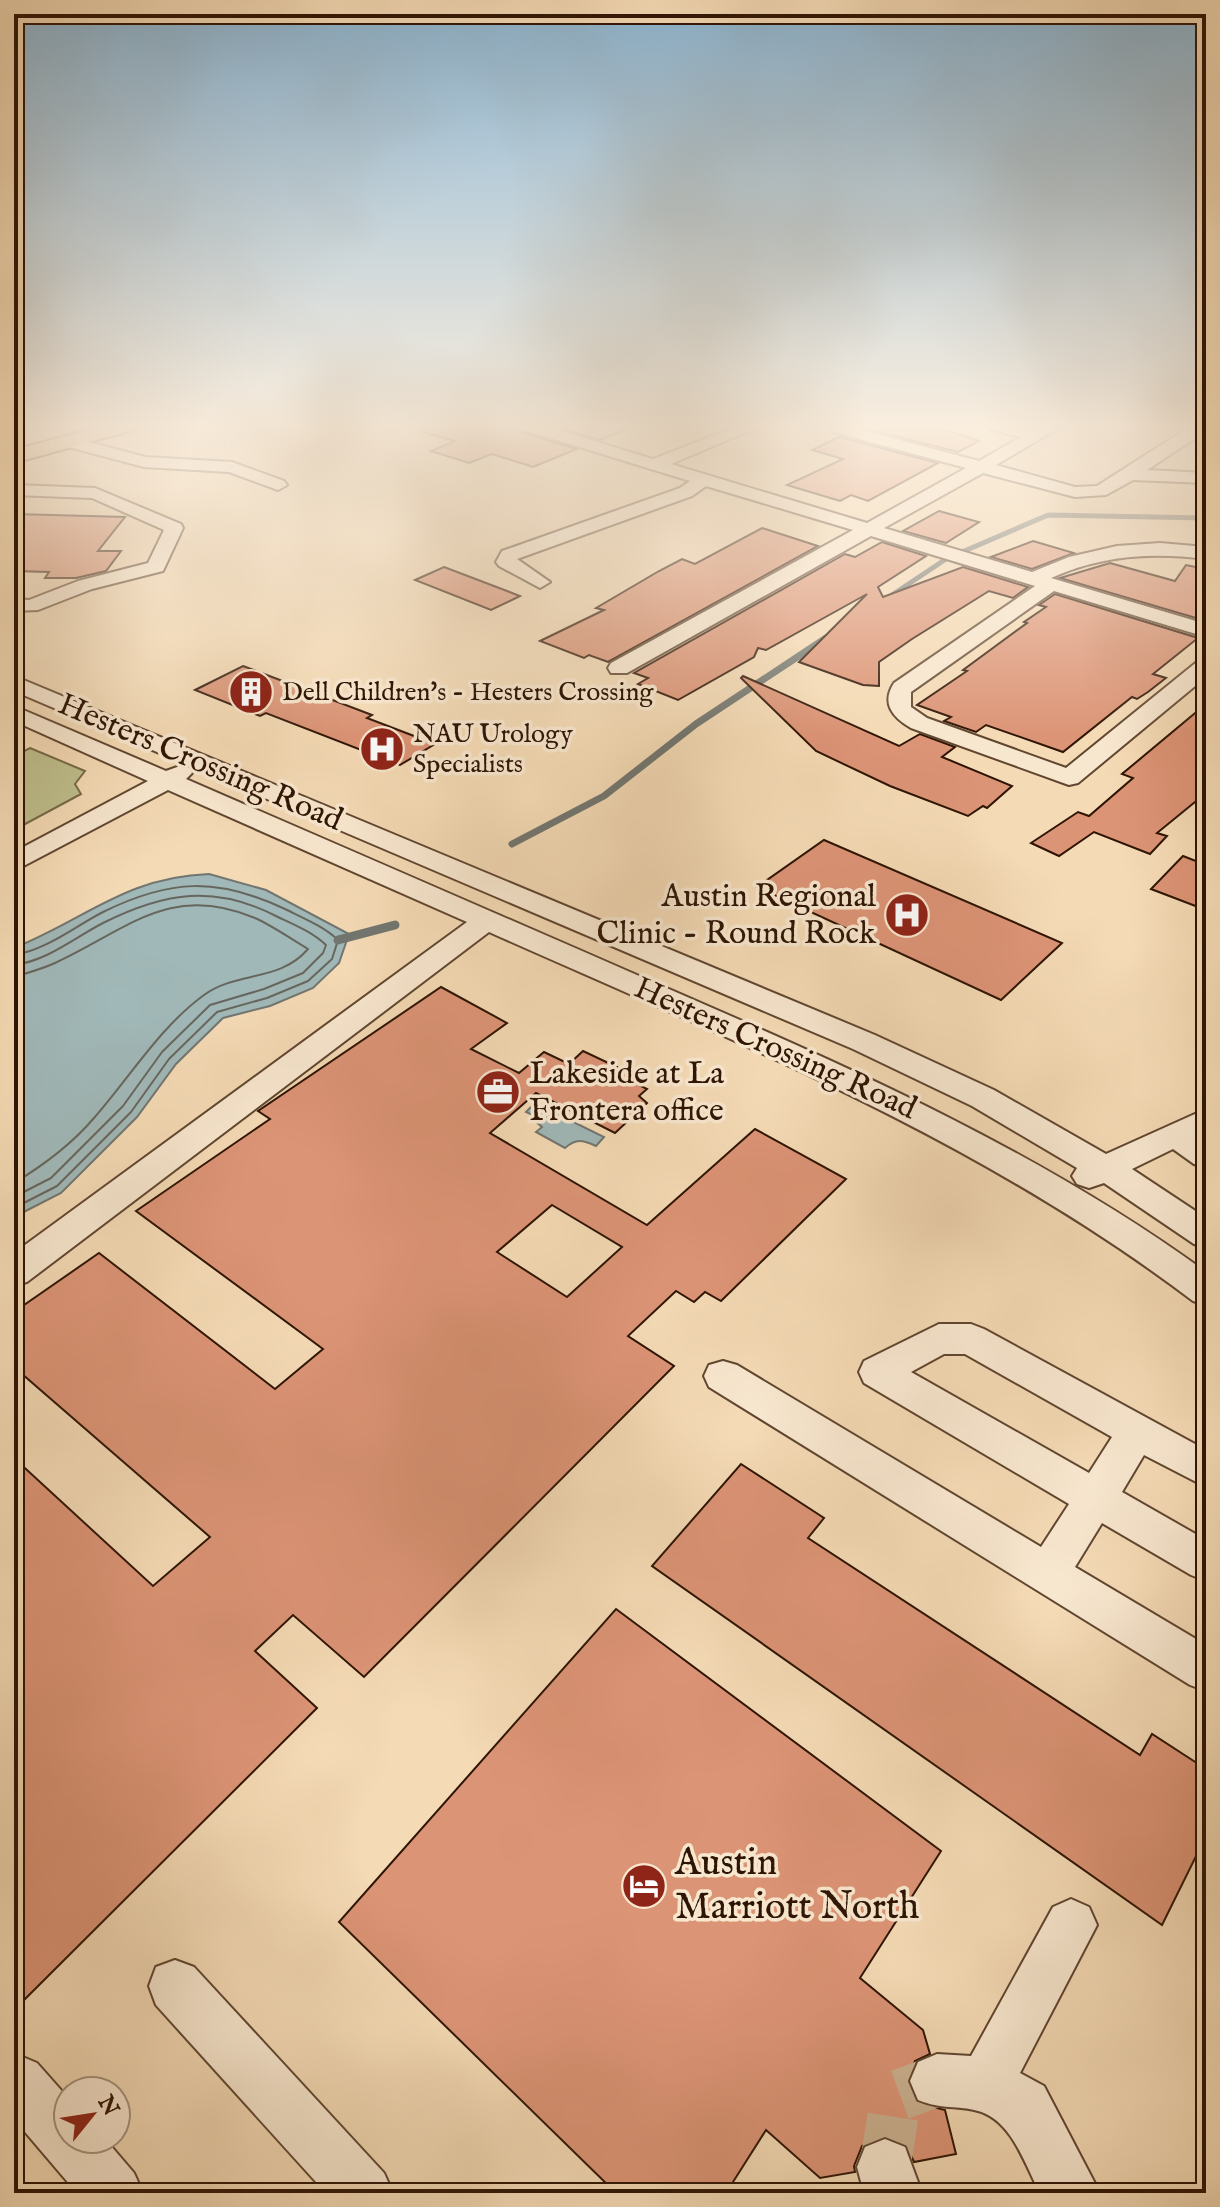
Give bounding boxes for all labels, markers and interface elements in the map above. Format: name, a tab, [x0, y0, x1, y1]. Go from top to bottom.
building icon: Dell Children's - Hesters Crossing	[227, 668, 275, 716]
place label: Dell Children's - Hesters Crossing	[282, 676, 654, 709]
street label: Hesters Crossing Road	[52, 685, 349, 842]
place label: NAU Urology Specialists	[413, 718, 573, 781]
hospital icon: NAU Urology Specialists	[358, 725, 406, 773]
place label: Austin Regional Clinic - Round Rock	[596, 877, 877, 955]
hospital icon: Austin Regional Clinic - Round Rock	[883, 891, 931, 939]
street label: Hesters Crossing Road	[627, 968, 924, 1130]
place label: Lakeside at La Frontera office	[529, 1054, 724, 1132]
office icon: Lakeside at La Frontera office	[474, 1068, 522, 1116]
place label: Austin Marriott North	[674, 1840, 919, 1932]
hotel icon: Austin Marriott North	[620, 1862, 668, 1910]
north arrow	[52, 2075, 132, 2155]
text: N	[90, 2090, 124, 2121]

